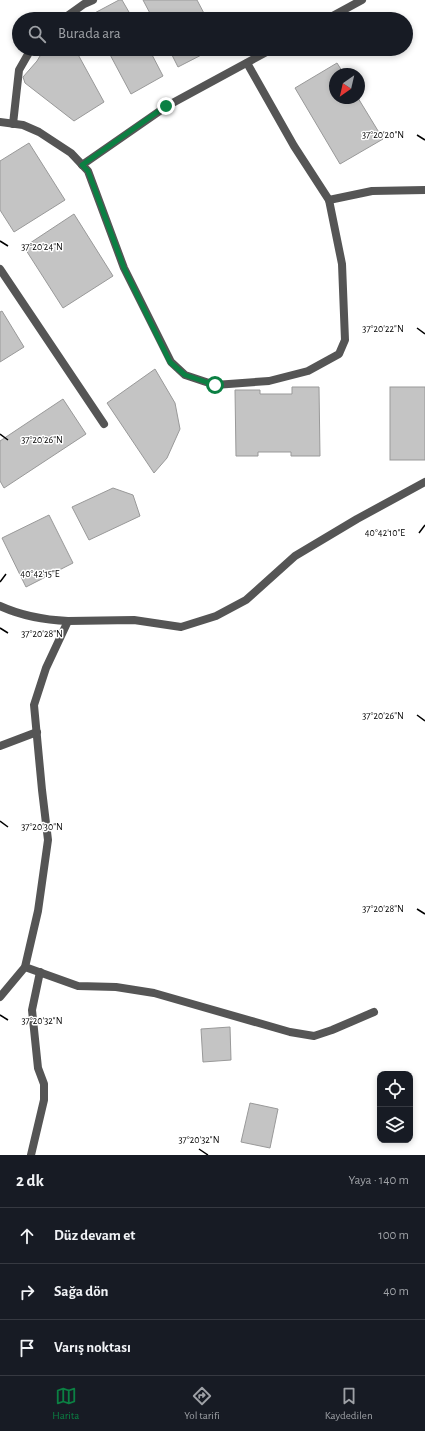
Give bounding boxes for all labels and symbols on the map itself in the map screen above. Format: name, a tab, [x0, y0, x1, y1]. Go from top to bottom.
north arrow	[329, 68, 365, 104]
route end	[157, 97, 175, 115]
text: 37°20'20"N	[362, 130, 404, 140]
text: 37°20'24"N	[21, 242, 63, 252]
text: 37°20'22"N	[362, 324, 404, 334]
route start	[206, 376, 224, 394]
text: 37°20'26"N	[21, 435, 63, 445]
text: 40°42'10"E	[365, 528, 405, 538]
text: 40°42'15"E	[20, 569, 60, 579]
text: 37°20'28"N	[21, 629, 63, 639]
text: 37°20'26"N	[362, 711, 404, 721]
text: 37°20'30"N	[21, 822, 63, 832]
text: 37°20'28"N	[362, 904, 404, 914]
text: 37°20'32"N	[21, 1016, 63, 1026]
text: 37°20'32"N	[178, 1135, 220, 1145]

